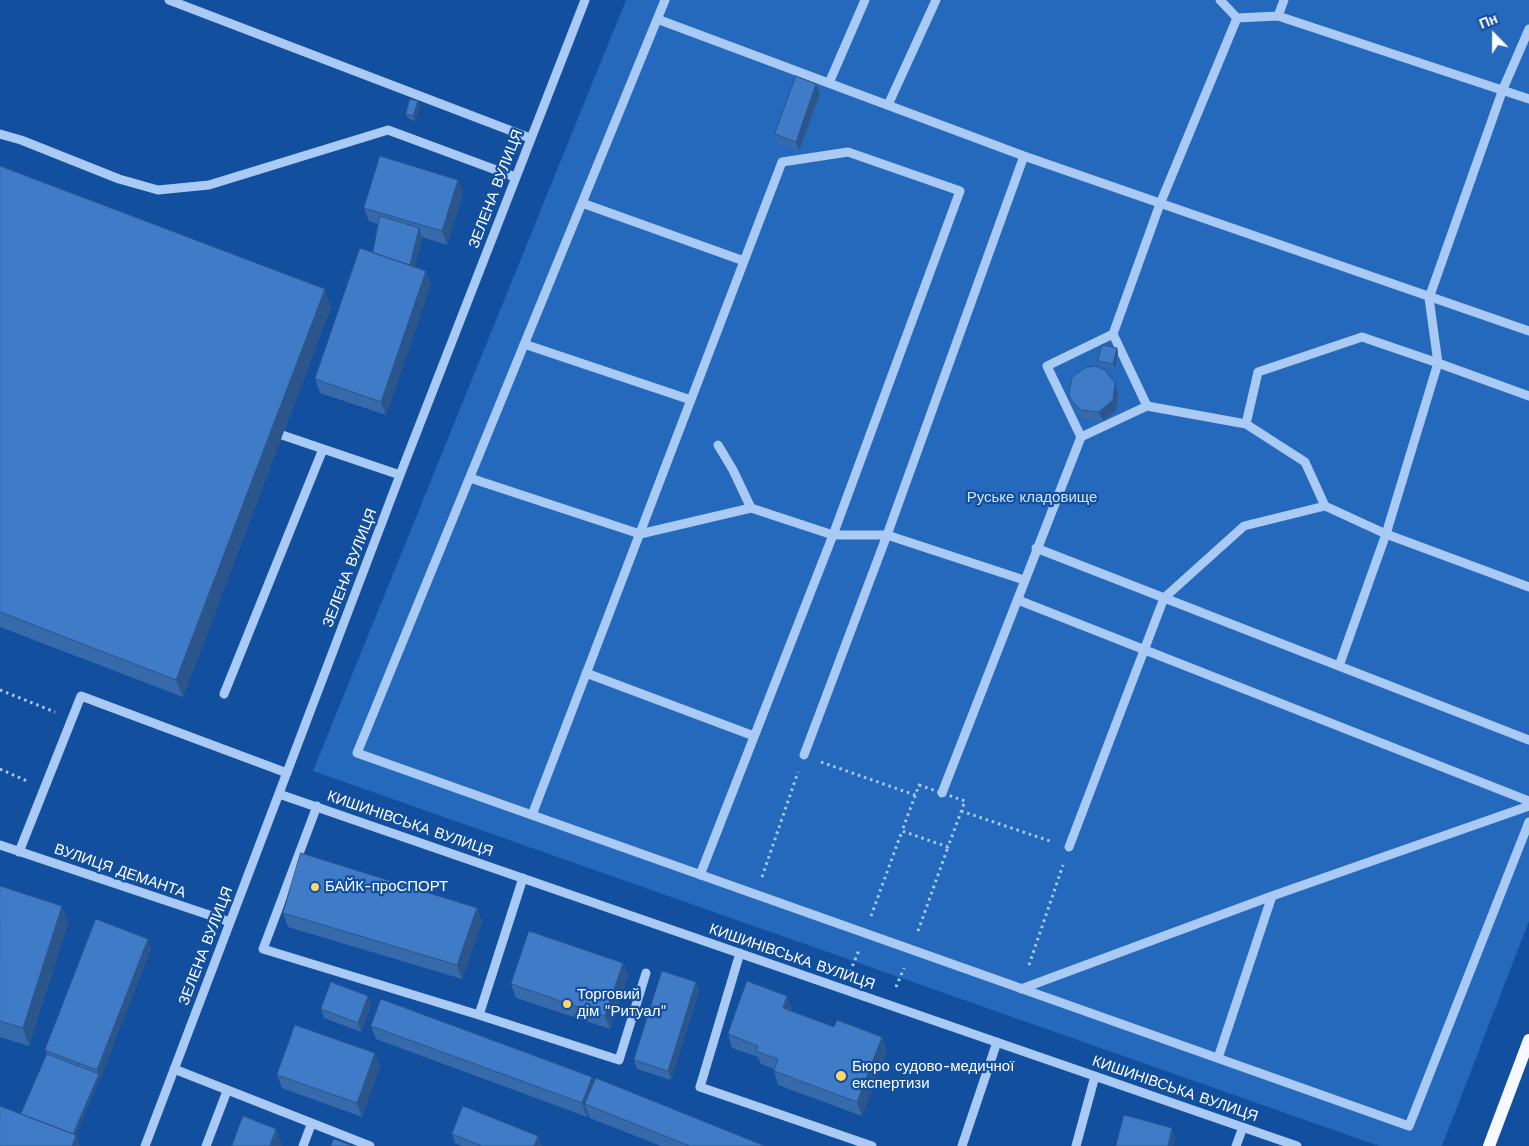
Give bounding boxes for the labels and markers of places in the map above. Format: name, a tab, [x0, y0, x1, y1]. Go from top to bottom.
place label: БАЙК-проСПОРТ	[325, 878, 448, 896]
marker: БАЙК-проСПОРТ	[309, 881, 321, 893]
place label: Торговий дім "Ритуал"	[577, 986, 666, 1021]
marker: Торговий дім "Ритуал"	[561, 998, 573, 1010]
place label: Бюро судово-медичної експертизи	[852, 1058, 1014, 1093]
marker: Бюро судово-медичної експертизи	[834, 1069, 848, 1083]

